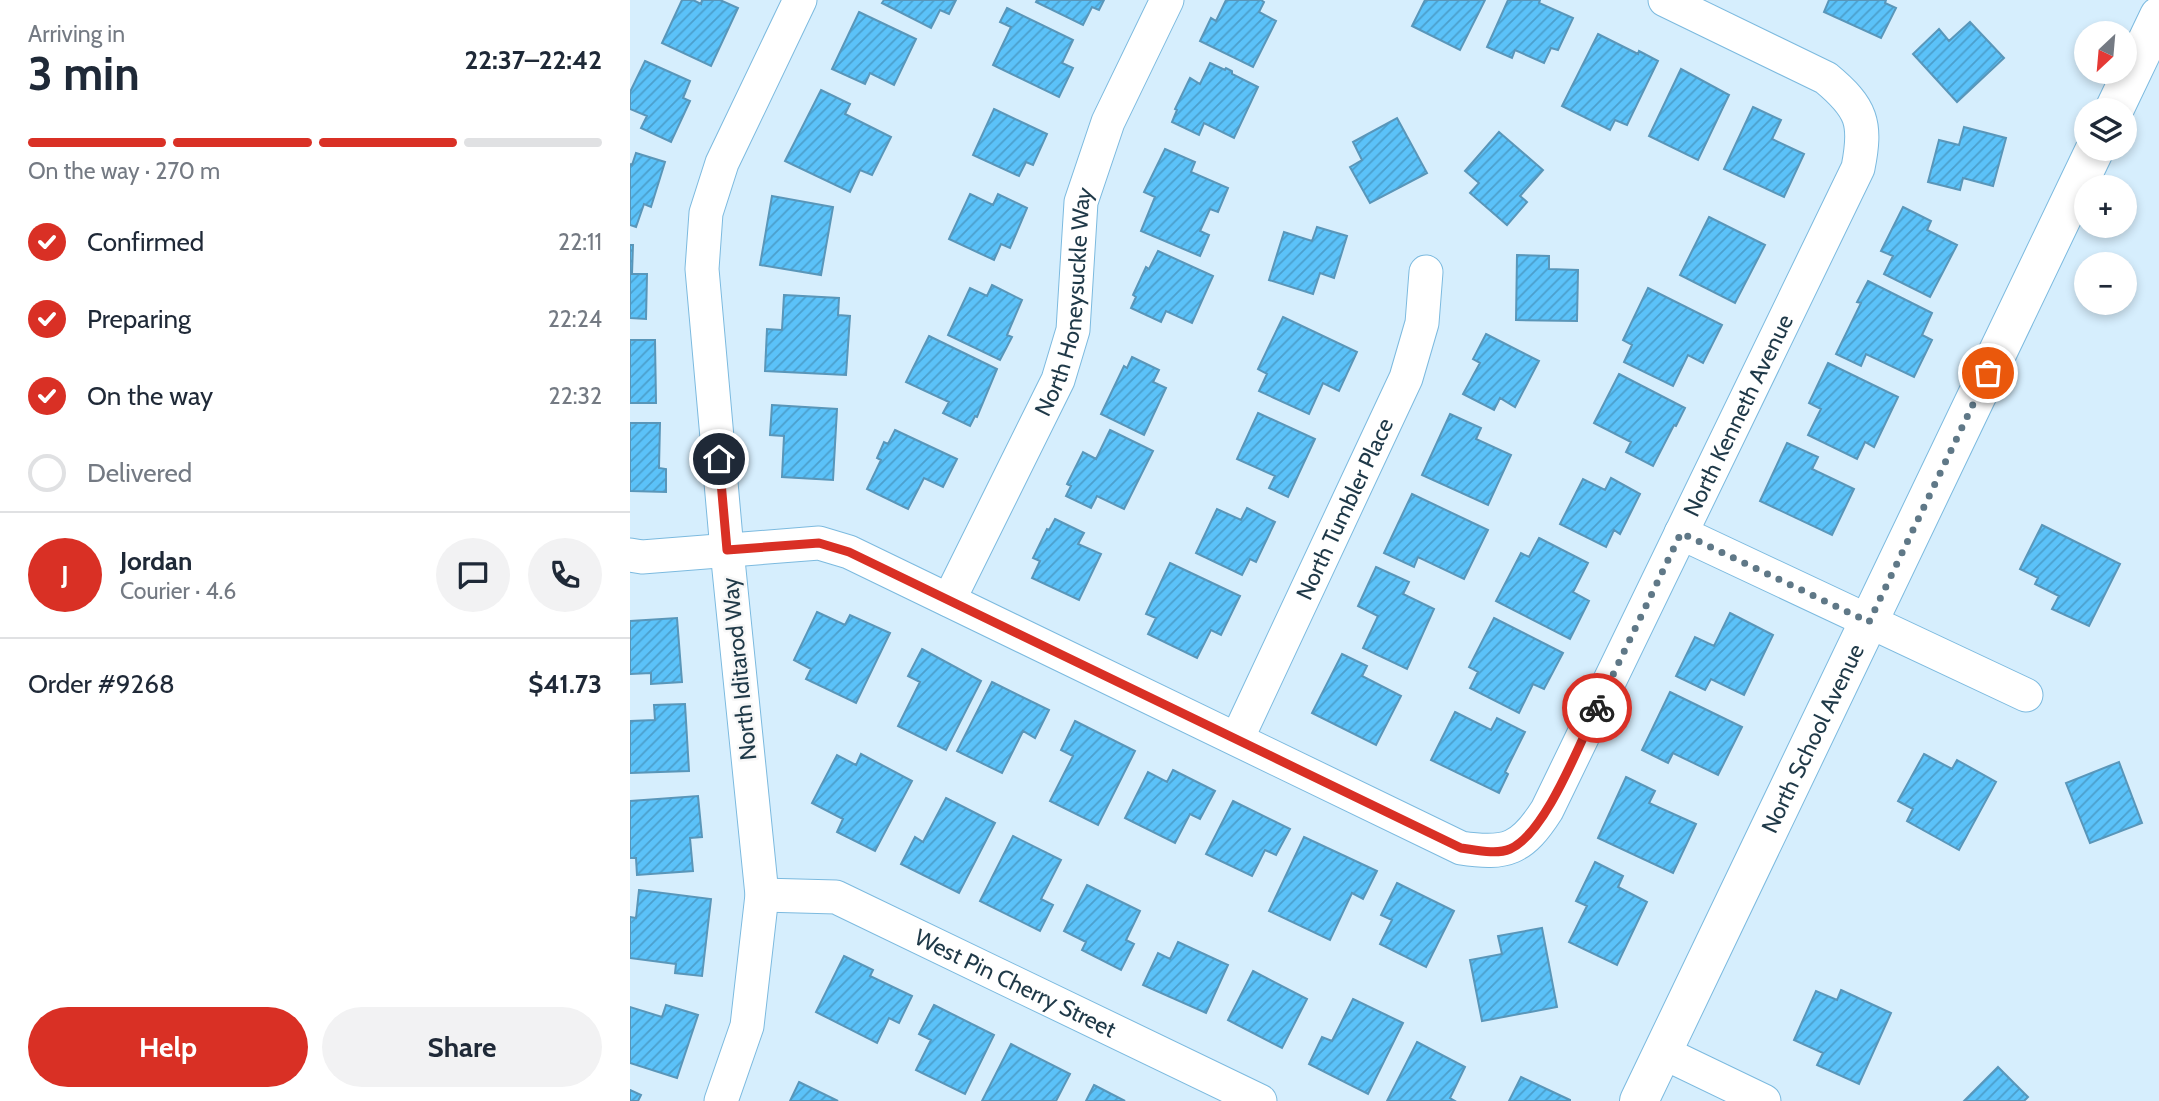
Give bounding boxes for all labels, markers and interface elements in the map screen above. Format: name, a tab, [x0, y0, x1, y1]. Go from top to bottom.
text: Arriving in	[28, 20, 125, 48]
north arrow	[2074, 21, 2137, 84]
map controls	[2074, 21, 2137, 315]
text: 22:37–22:42	[465, 44, 602, 76]
text: 3 min	[28, 46, 140, 102]
button: layers	[2074, 98, 2137, 161]
text: On the way · 270 m	[28, 157, 220, 185]
button: +	[2074, 175, 2137, 238]
street label: North Honeysuckle Way	[1028, 183, 1099, 421]
icon: check	[28, 223, 66, 261]
text: Confirmed	[87, 226, 204, 258]
text: 22:11	[558, 228, 602, 256]
button: −	[2074, 252, 2137, 315]
icon: check	[28, 300, 66, 338]
text: Preparing	[87, 303, 191, 335]
text: 22:24	[548, 305, 602, 333]
street label: North Kenneth Avenue	[1677, 310, 1799, 521]
pin	[1958, 343, 2018, 403]
icon: bag	[1969, 354, 2007, 392]
icon: check	[28, 377, 66, 415]
text: On the way	[87, 380, 213, 412]
text: 22:32	[549, 382, 602, 410]
street label: North Tumbler Place	[1290, 413, 1399, 604]
pin	[689, 429, 749, 489]
icon: home	[700, 440, 738, 478]
text: Delivered	[87, 457, 192, 489]
button: chat	[436, 538, 510, 612]
button: phone	[528, 538, 602, 612]
text: Jordan	[120, 545, 192, 577]
text: J	[61, 559, 69, 591]
street label: North Iditarod Way	[715, 576, 763, 762]
text: Courier · 4.6	[120, 577, 236, 605]
street label: North School Avenue	[1755, 639, 1870, 838]
text: Order #9268	[28, 668, 175, 700]
text: $41.73	[528, 668, 602, 700]
courier	[1562, 673, 1632, 743]
icon: bike	[1578, 689, 1616, 727]
street label: West Pin Cherry Street	[910, 923, 1121, 1044]
button: Help	[28, 1007, 308, 1087]
button: Share	[322, 1007, 602, 1087]

